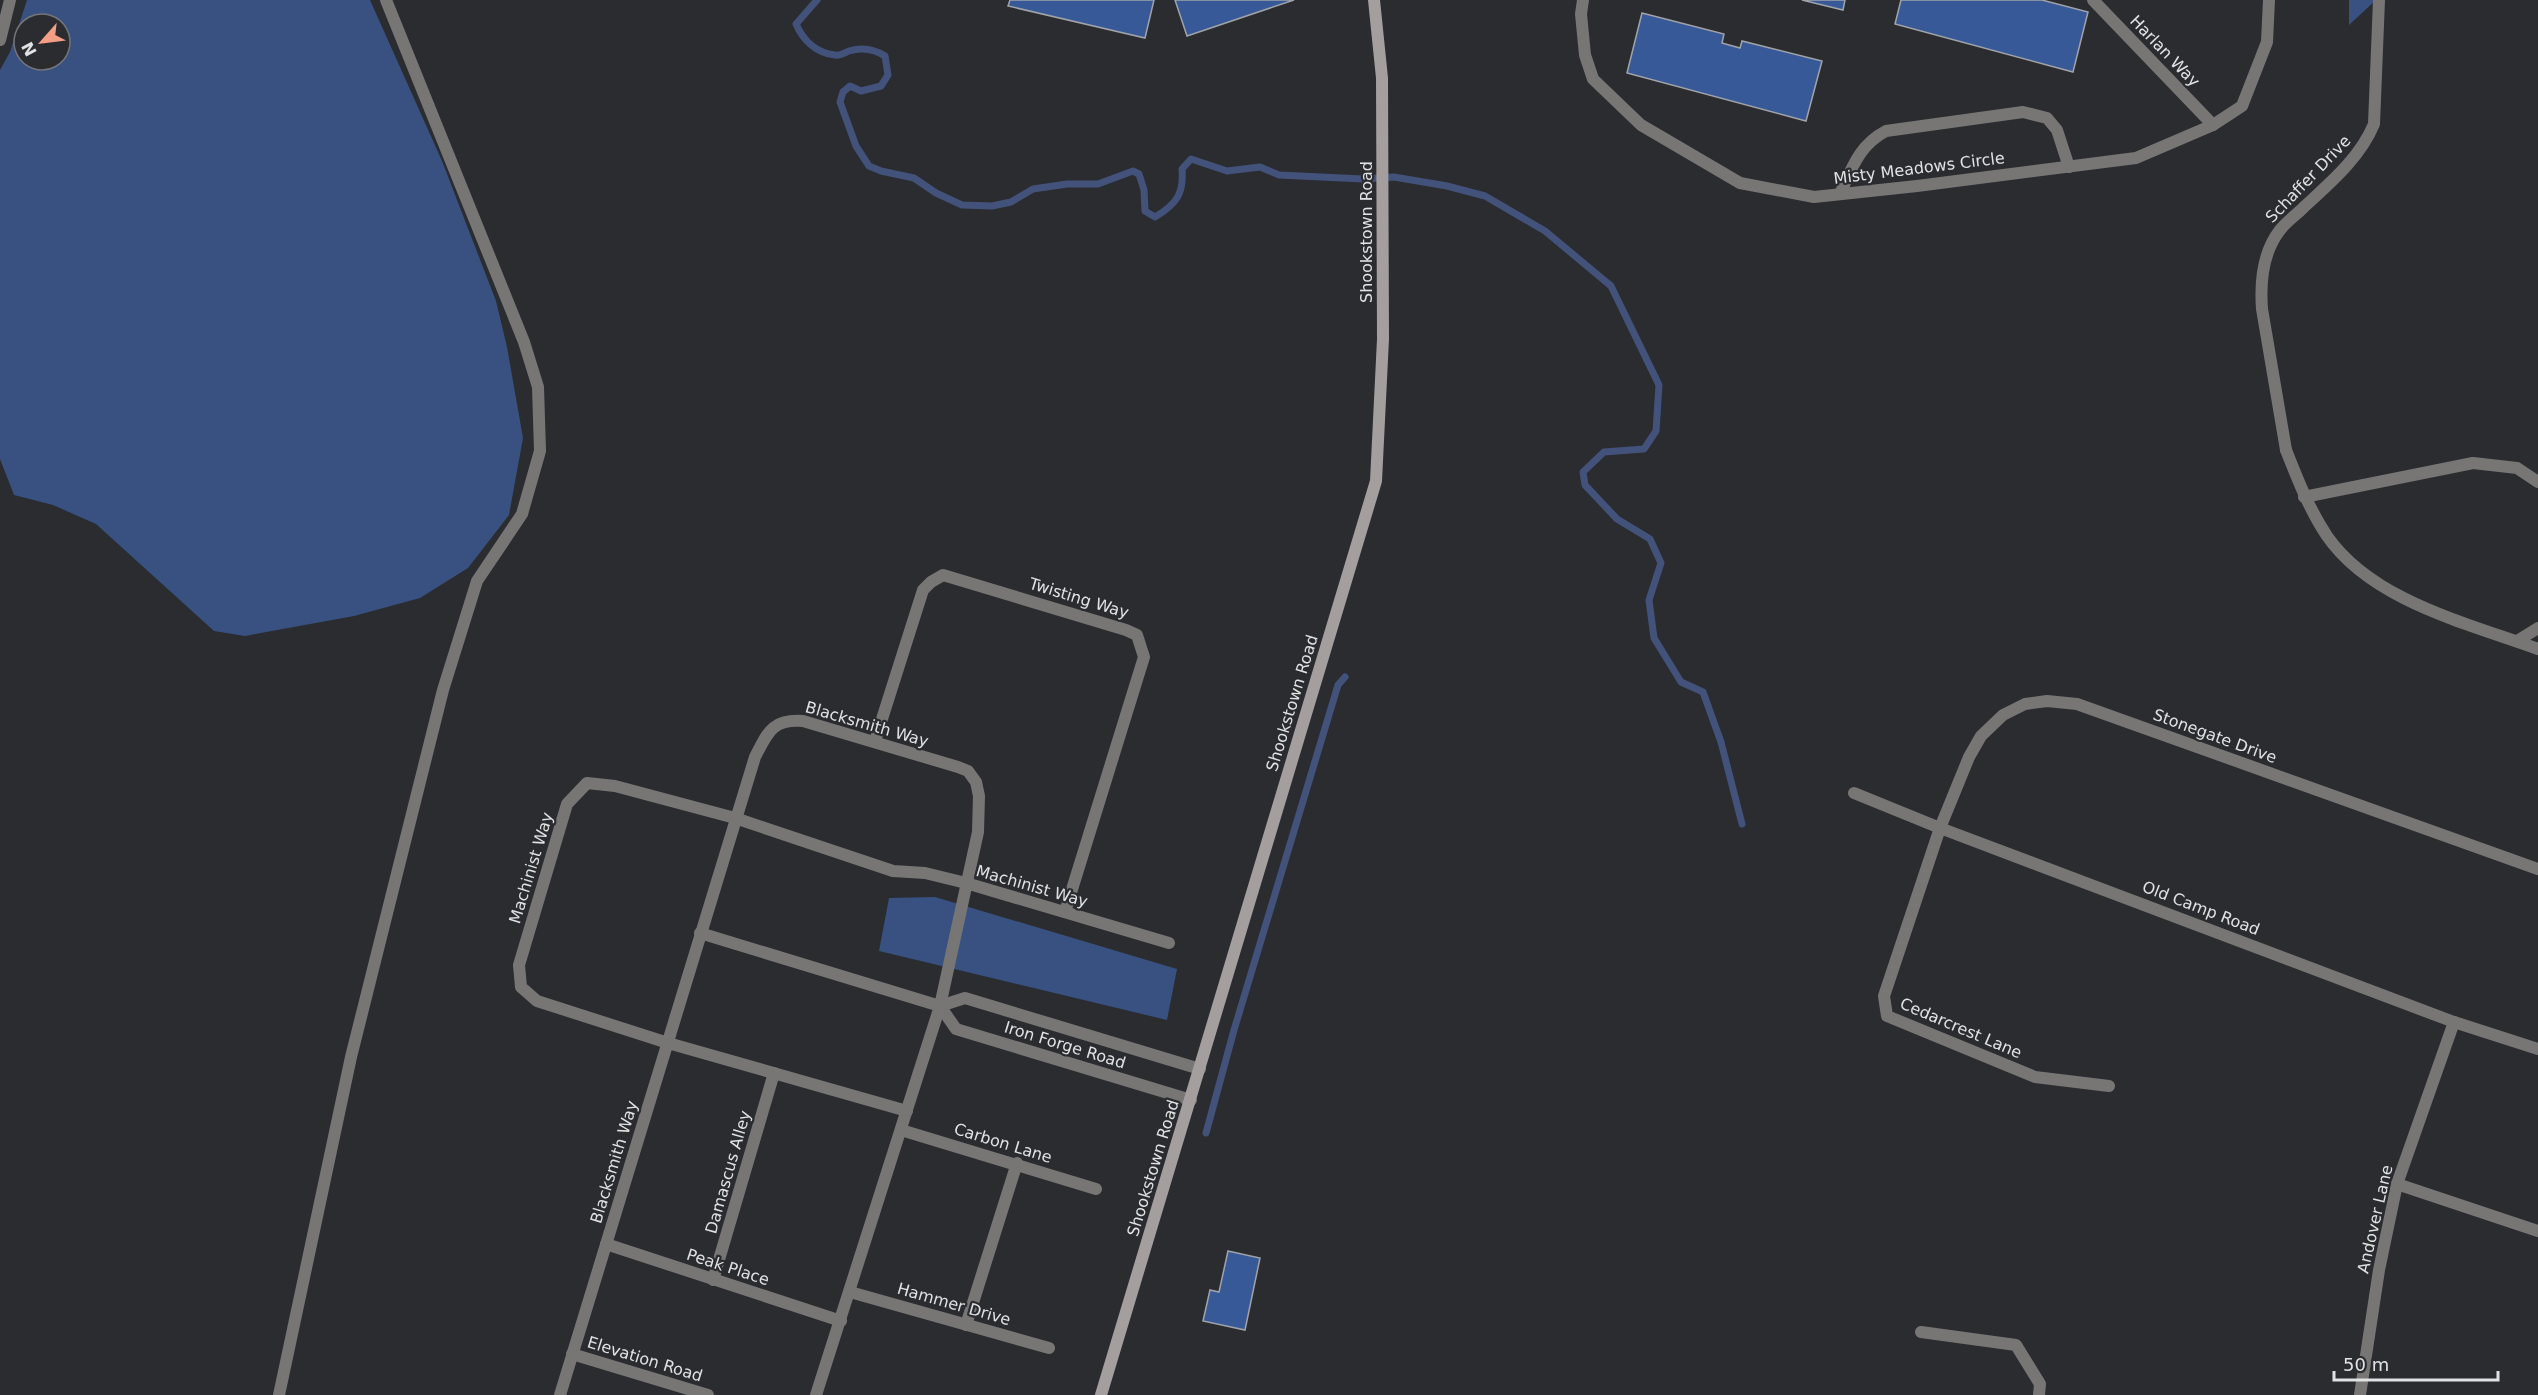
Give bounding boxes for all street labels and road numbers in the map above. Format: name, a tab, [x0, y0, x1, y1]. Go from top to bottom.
street label: Harlan Way	[2126, 11, 2204, 91]
street label: Schaffer Drive	[2262, 131, 2354, 227]
street label: Misty Meadows Circle	[1832, 148, 2006, 188]
street label: Shookstown Road	[1357, 161, 1376, 303]
street label: Twisting Way	[1026, 574, 1131, 622]
street label: Shookstown Road	[1262, 632, 1322, 774]
street label: Blacksmith Way	[803, 697, 931, 751]
street label: Stonegate Drive	[2151, 705, 2279, 767]
street label: Machinist Way	[505, 810, 557, 926]
street label: Machinist Way	[974, 861, 1090, 911]
street label: Old Camp Road	[2140, 877, 2262, 939]
street label: Cedarcrest Lane	[1897, 994, 2025, 1062]
street label: Iron Forge Road	[1002, 1018, 1128, 1072]
street label: Shookstown Road	[1123, 1097, 1183, 1239]
street label: Blacksmith Way	[586, 1098, 642, 1226]
street label: Damascus Alley	[701, 1108, 755, 1236]
street label: Carbon Lane	[952, 1119, 1054, 1167]
street label: Andover Lane	[2353, 1163, 2397, 1275]
street label: Peak Place	[684, 1245, 772, 1289]
street label: Hammer Drive	[895, 1279, 1013, 1329]
street label: Elevation Road	[585, 1332, 705, 1386]

